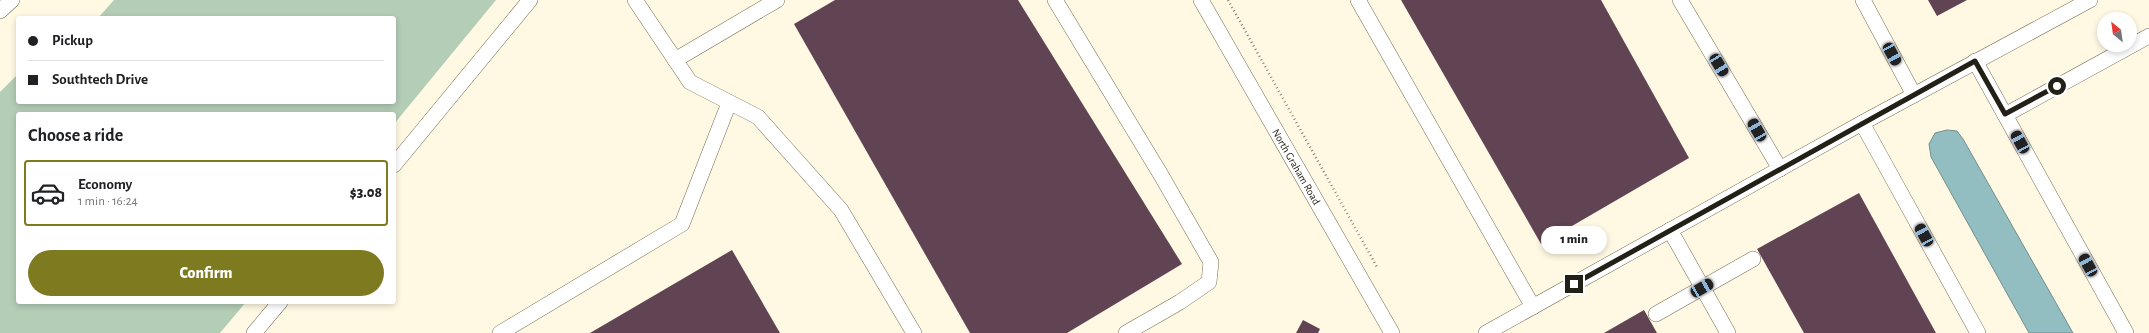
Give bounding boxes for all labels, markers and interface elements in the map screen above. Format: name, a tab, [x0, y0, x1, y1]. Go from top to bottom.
north arrow	[2097, 12, 2137, 52]
map controls	[2097, 12, 2137, 52]
text: Pickup	[52, 33, 93, 48]
car	[1881, 41, 1903, 67]
car	[1708, 52, 1730, 78]
text: Southtech Drive	[52, 72, 148, 87]
route start	[2048, 77, 2066, 95]
car	[1746, 117, 1768, 143]
text: Choose a ride	[28, 127, 123, 145]
street label: North Graham Road	[1270, 127, 1322, 207]
car	[2009, 129, 2031, 155]
icon: car	[30, 175, 66, 211]
text: Economy	[78, 177, 132, 192]
text: $3.08	[350, 185, 382, 200]
text: 1 min · 16:24	[78, 195, 138, 208]
car	[1913, 222, 1935, 248]
callout: 1 min	[1541, 226, 1607, 254]
text: 1 min	[1560, 233, 1588, 246]
button: Confirm	[28, 250, 384, 296]
car	[2077, 252, 2099, 278]
route end	[1565, 275, 1583, 293]
car	[1689, 277, 1715, 299]

